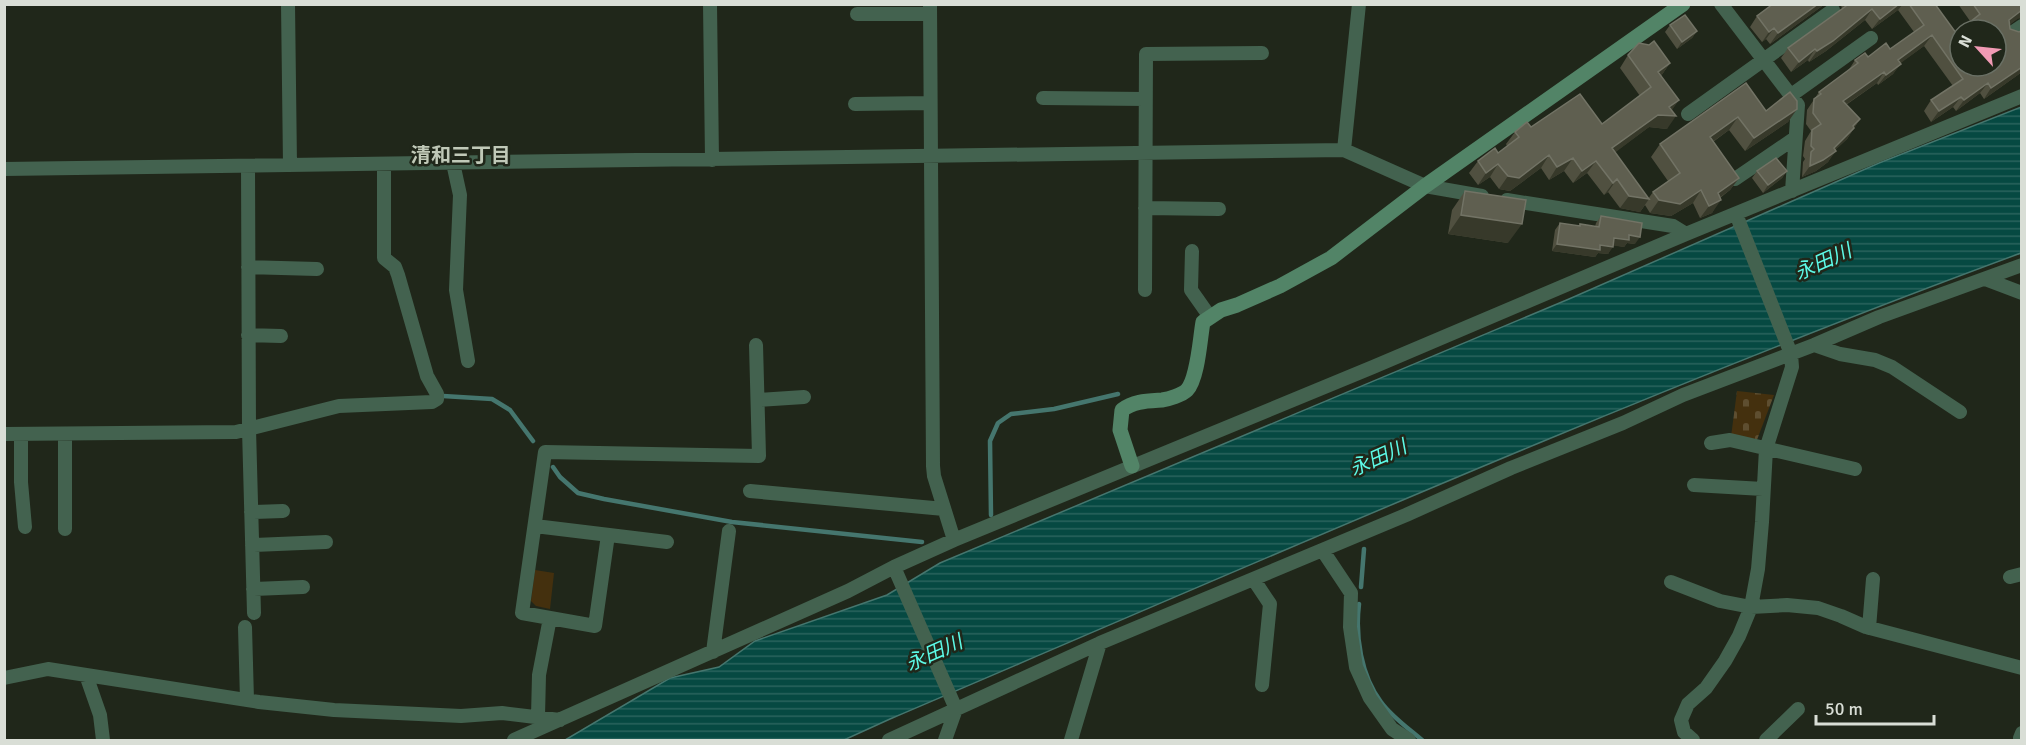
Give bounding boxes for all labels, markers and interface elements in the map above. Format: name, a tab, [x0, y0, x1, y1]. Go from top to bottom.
north arrow	[1948, 18, 2008, 78]
text: N	[1954, 32, 1977, 51]
district label: 清和三丁目	[411, 143, 511, 168]
water label: 永田川	[1791, 238, 1857, 286]
water label: 永田川	[1346, 434, 1412, 482]
water label: 永田川	[902, 629, 968, 677]
scale bar	[1816, 688, 1934, 726]
text: 50 m	[1825, 698, 1863, 720]

